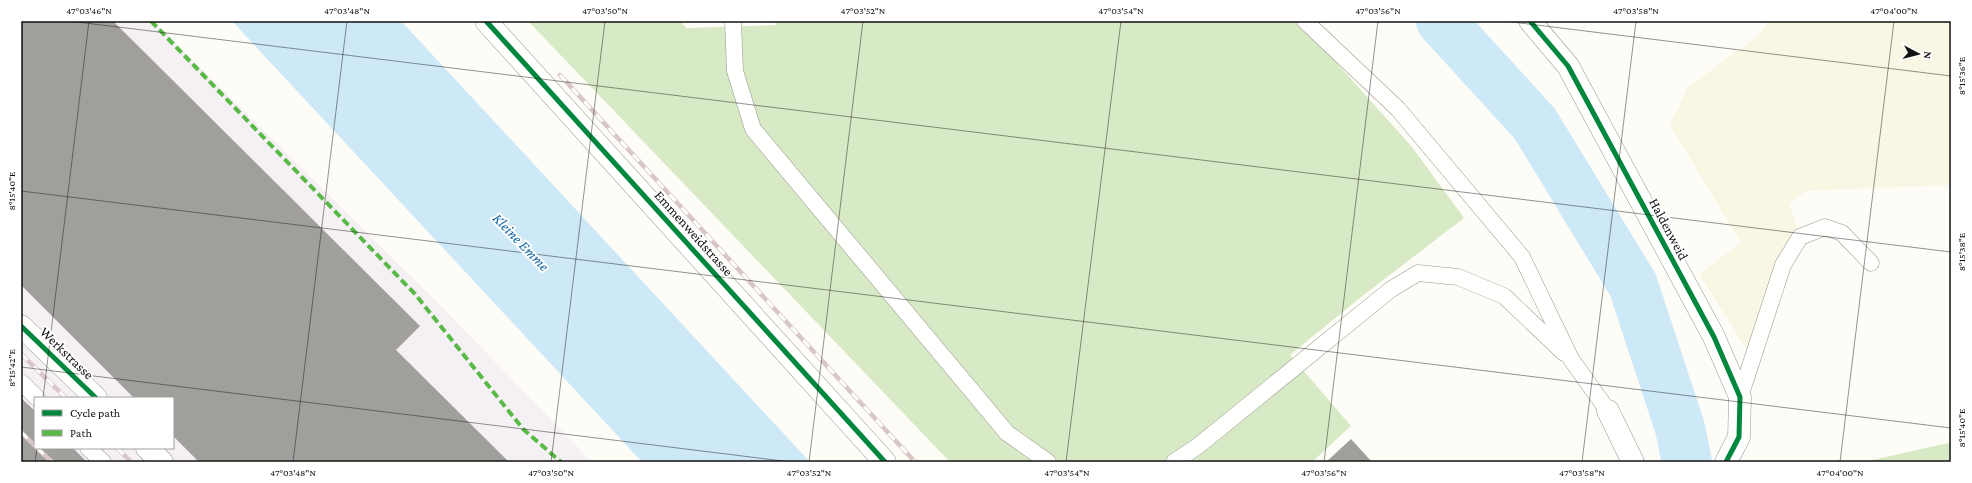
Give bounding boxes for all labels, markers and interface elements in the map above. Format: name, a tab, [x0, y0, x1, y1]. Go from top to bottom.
text: 47°03'46"N	[66, 5, 112, 16]
text: 47°03'48"N	[324, 5, 370, 16]
text: 47°03'50"N	[582, 5, 628, 16]
text: 47°03'52"N	[841, 5, 886, 16]
text: 47°03'54"N	[1098, 5, 1144, 16]
text: 47°03'56"N	[1355, 5, 1401, 16]
text: 47°03'58"N	[1613, 5, 1659, 16]
text: 47°04'00"N	[1870, 5, 1918, 16]
north arrow	[1898, 34, 1938, 74]
text: N	[1921, 51, 1934, 60]
text: 8°15'36"E	[1956, 56, 1967, 95]
text: 8°15'40"E	[6, 171, 17, 210]
street label: Emmenweidstrasse	[651, 187, 737, 279]
street label: Haldenweid	[1646, 195, 1692, 263]
water label: Kleine Emme	[490, 210, 553, 274]
text: 8°15'38"E	[1956, 232, 1967, 271]
street label: Werkstrasse	[37, 323, 97, 383]
text: 8°15'42"E	[6, 348, 17, 387]
legend	[34, 397, 174, 449]
text: Cycle path	[70, 406, 121, 420]
text: 8°15'40"E	[1956, 408, 1967, 447]
text: Path	[70, 426, 92, 440]
text: 47°03'48"N	[270, 467, 316, 478]
text: 47°03'50"N	[528, 467, 574, 478]
text: 47°03'52"N	[787, 467, 832, 478]
text: 47°03'54"N	[1044, 467, 1090, 478]
text: 47°03'56"N	[1301, 467, 1347, 478]
text: 47°03'58"N	[1559, 467, 1605, 478]
text: 47°04'00"N	[1816, 467, 1864, 478]

